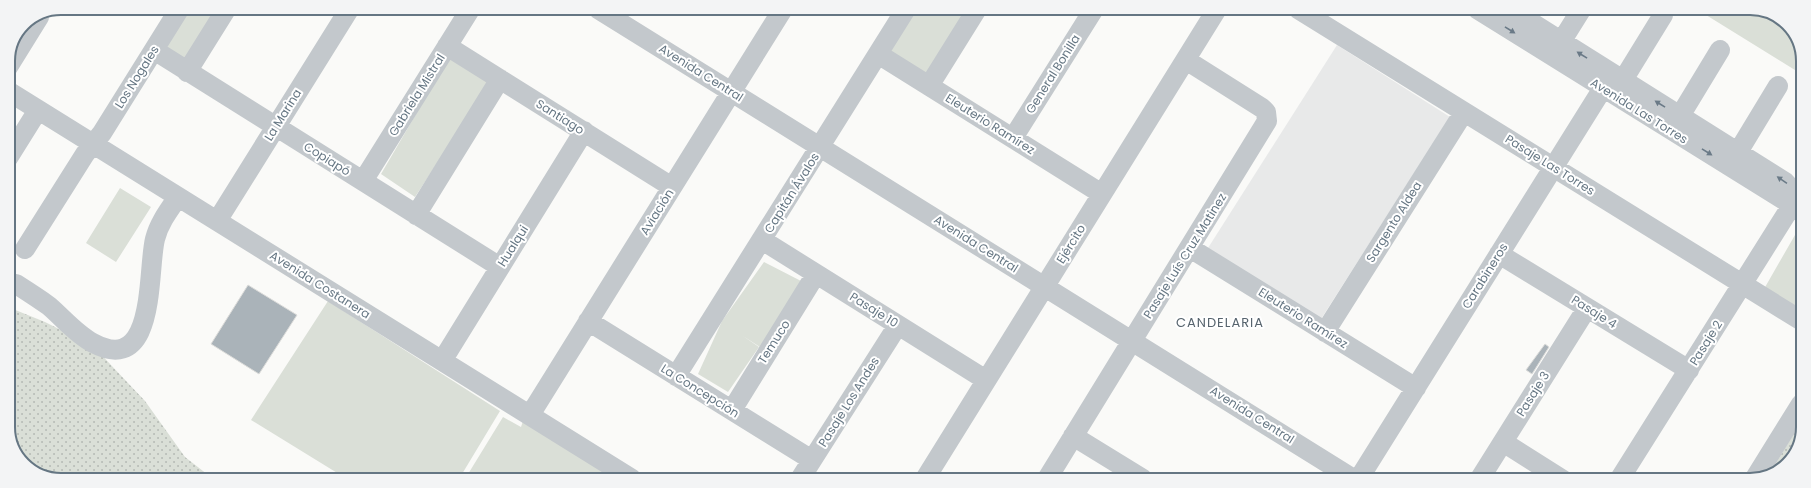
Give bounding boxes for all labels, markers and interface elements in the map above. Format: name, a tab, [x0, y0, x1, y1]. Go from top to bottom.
one-way arrow	[1505, 26, 1515, 34]
street label: General Bonilla	[1021, 31, 1084, 117]
street label: Avenida Central	[656, 40, 747, 105]
street label: Los Nogales	[110, 42, 163, 111]
street label: Gabriela Mistral	[384, 50, 449, 139]
one-way arrow	[1577, 51, 1587, 59]
street label: Avenida Las Torres	[1587, 74, 1691, 147]
street label: La Marina	[260, 86, 305, 144]
street label: Eleuterio Ramírez	[942, 89, 1038, 158]
street label: Santiago	[533, 95, 588, 138]
one-way arrow	[1654, 100, 1666, 107]
street label: Pasaje Las Torres	[1502, 130, 1598, 199]
street label: Copiapó	[301, 138, 354, 180]
street label: Capitán Ávalos	[760, 149, 823, 236]
one-way arrow	[1702, 149, 1713, 156]
one-way arrow	[1777, 176, 1787, 184]
street label: Sargento Aldea	[1362, 178, 1425, 266]
street label: Aviación	[636, 185, 677, 238]
street label: Pasaje Luís Cruz Matinez	[1139, 190, 1230, 322]
street label: Avenida Central	[931, 211, 1022, 276]
street label: Ejército	[1052, 221, 1089, 267]
street label: Hualqui	[493, 222, 532, 270]
street label: Carabineros	[1458, 240, 1512, 312]
street label: Avenida Costanera	[267, 247, 374, 322]
street label: Eleuterio Ramírez	[1255, 283, 1351, 352]
street label: Pasaje 10	[847, 288, 902, 331]
street label: Pasaje 4	[1568, 291, 1621, 332]
district label: CANDELARIA	[1176, 313, 1264, 332]
street label: Temuco	[753, 316, 794, 367]
street label: Pasaje 2	[1685, 317, 1726, 368]
street label: Pasaje Los Andes	[814, 354, 883, 450]
street label: La Concepción	[658, 360, 743, 422]
street label: Pasaje 3	[1512, 368, 1553, 419]
street label: Avenida Central	[1207, 382, 1298, 447]

